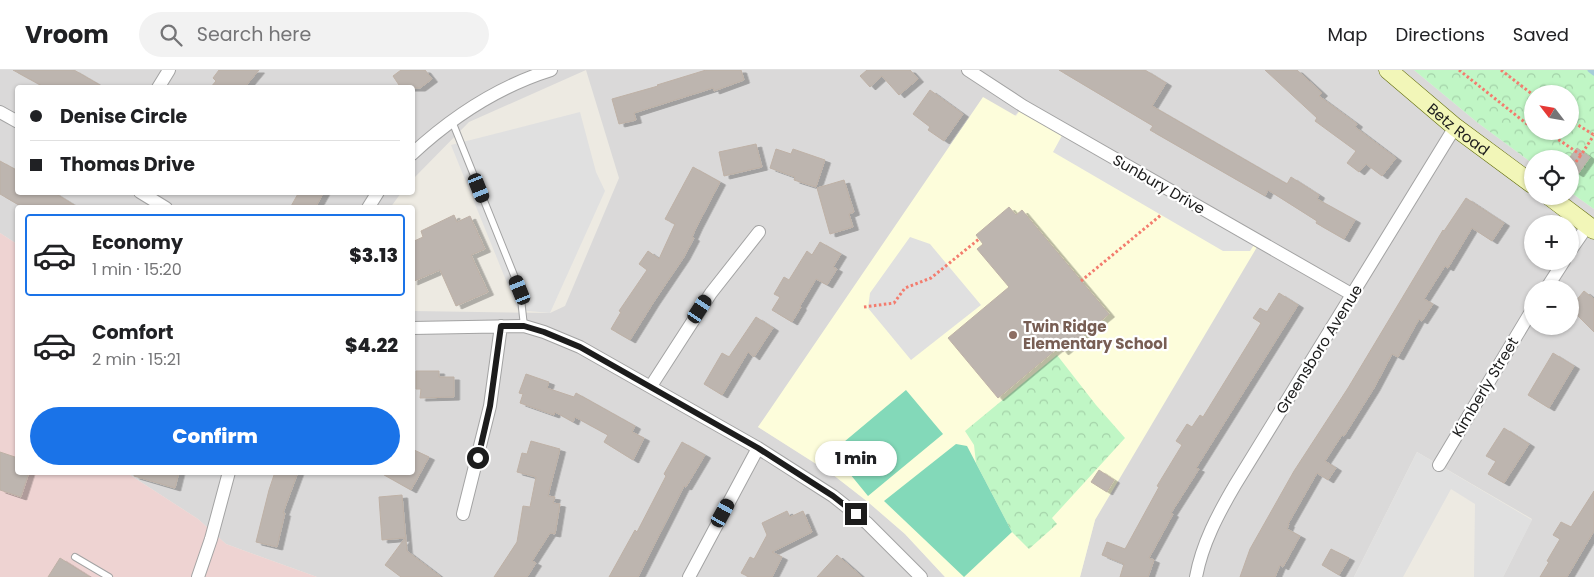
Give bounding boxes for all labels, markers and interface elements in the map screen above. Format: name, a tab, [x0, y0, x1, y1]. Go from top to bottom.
search box	[139, 12, 489, 57]
text: Vroom	[25, 18, 109, 51]
icon: search	[157, 21, 185, 49]
text: Search here	[197, 21, 311, 48]
text: Map	[1328, 22, 1367, 47]
text: Directions	[1395, 22, 1485, 47]
text: Saved	[1513, 22, 1569, 47]
north arrow	[1524, 85, 1579, 140]
map controls	[1524, 85, 1579, 335]
street label: Betz Road	[1423, 98, 1494, 160]
text: Denise Circle	[60, 103, 187, 130]
street label: Sunbury Drive	[1109, 149, 1209, 219]
button: locate	[1524, 150, 1579, 205]
text: Thomas Drive	[60, 151, 195, 178]
car	[466, 171, 491, 205]
button: +	[1524, 215, 1579, 270]
text: Economy	[92, 229, 183, 256]
icon: car	[32, 233, 77, 278]
text: $3.13	[349, 242, 398, 269]
text: 1 min · 15:20	[92, 258, 182, 281]
car	[507, 273, 532, 307]
street label: Greensboro Avenue	[1271, 280, 1367, 418]
button: −	[1524, 280, 1579, 335]
car	[685, 292, 714, 326]
place label: Twin Ridge Elementary School	[1023, 316, 1167, 354]
text: Comfort	[92, 319, 174, 346]
icon: car	[32, 323, 77, 368]
marker: Twin Ridge Elementary School	[1007, 329, 1019, 341]
text: $4.22	[345, 332, 398, 359]
street label: Kimberly Street	[1447, 333, 1523, 441]
text: 2 min · 15:21	[92, 348, 181, 371]
button: Confirm	[30, 407, 400, 465]
callout: 1 min	[815, 442, 897, 476]
route start	[467, 447, 489, 469]
text: 1 min	[835, 447, 877, 470]
car	[709, 496, 736, 530]
route end	[845, 503, 867, 525]

